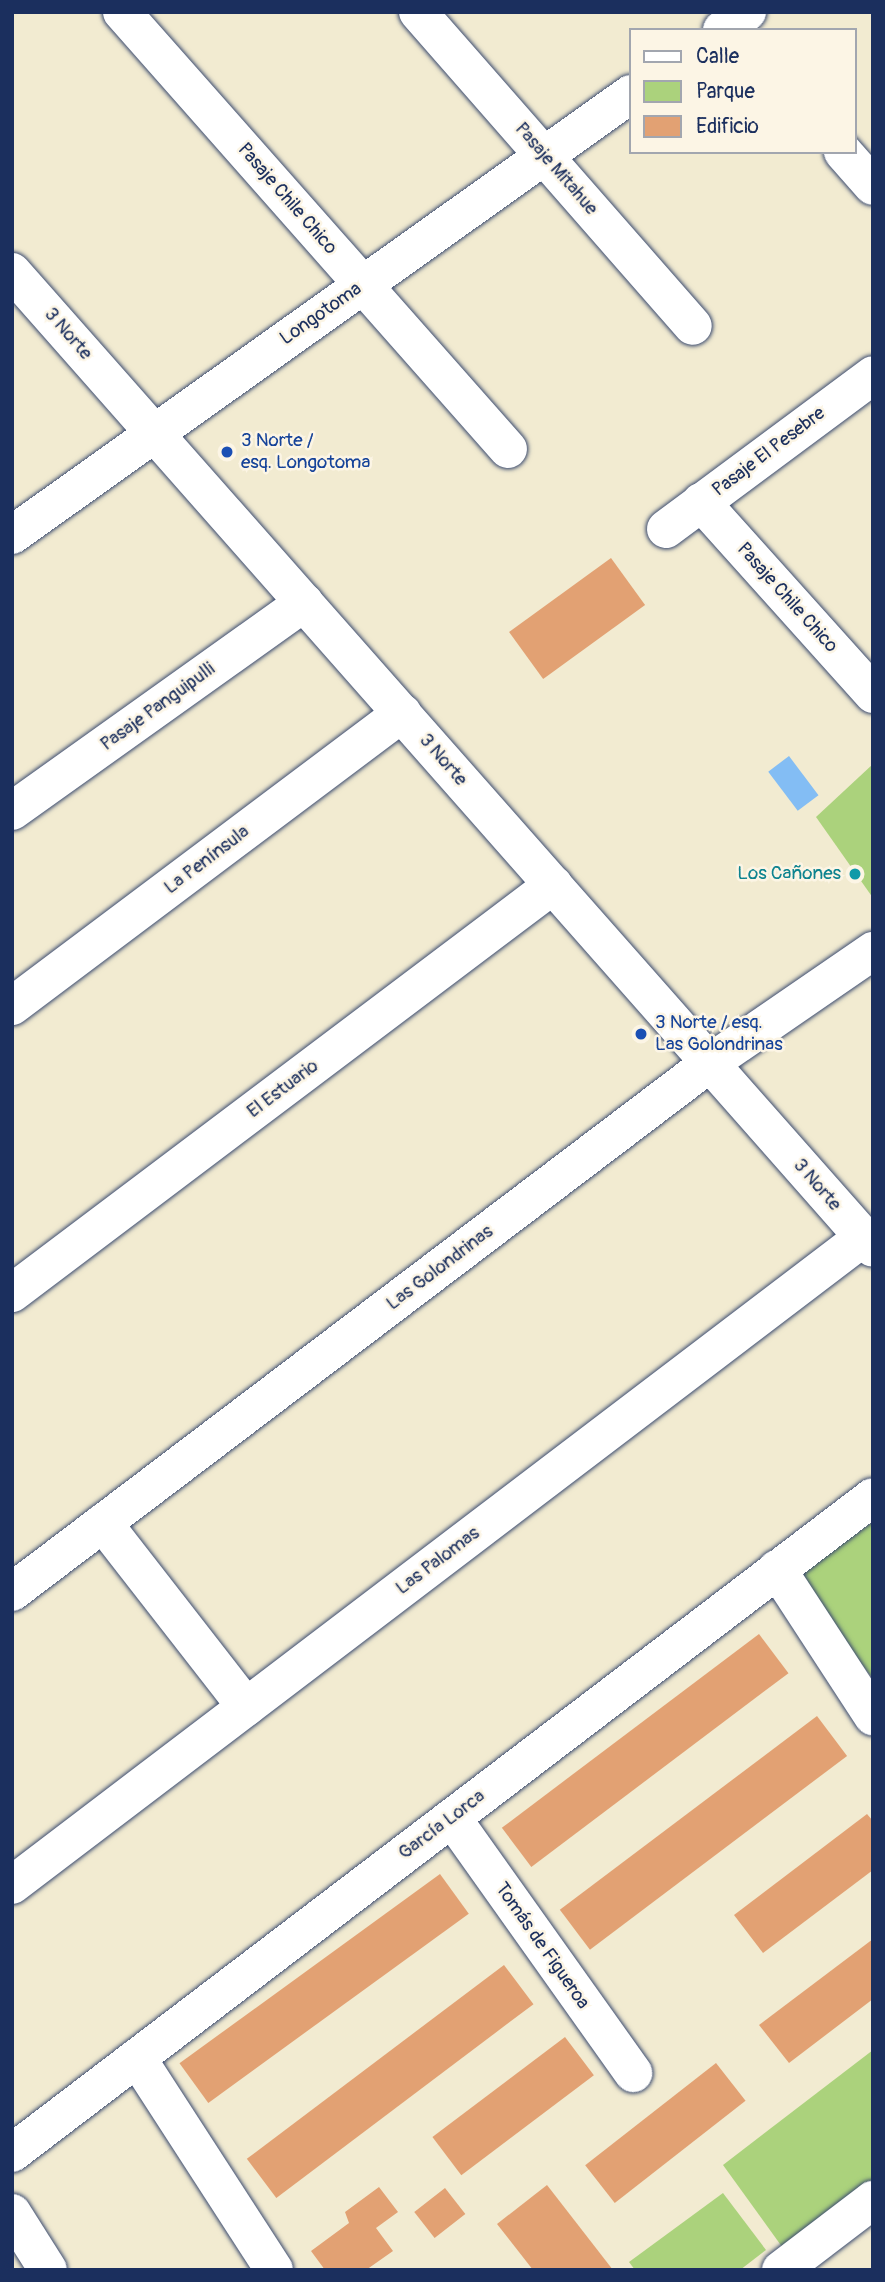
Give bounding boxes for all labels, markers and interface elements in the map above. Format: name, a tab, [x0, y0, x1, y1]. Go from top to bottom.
legend	[630, 28, 857, 154]
text: Calle	[696, 43, 739, 70]
text: Parque	[696, 78, 755, 105]
text: Edificio	[696, 113, 759, 140]
street label: Pasaje Mitahue	[510, 118, 602, 220]
street label: Pasaje Chile Chico	[232, 139, 342, 259]
street label: Longotoma	[276, 278, 366, 350]
street label: 3 Norte	[39, 303, 97, 365]
street label: Pasaje El Pesebre	[708, 402, 830, 502]
place label: 3 Norte / esq. Longotoma	[241, 430, 370, 474]
marker: 3 Norte / esq. Longotoma	[219, 444, 235, 460]
street label: Pasaje Chile Chico	[732, 538, 842, 658]
street label: Pasaje Panguipulli	[96, 658, 220, 756]
street label: 3 Norte	[414, 729, 472, 791]
street label: La Península	[160, 821, 254, 899]
place label: Los Cañones	[737, 863, 841, 885]
marker: Los Cañones	[847, 866, 863, 882]
place label: 3 Norte / esq. Las Golondrinas	[655, 1012, 783, 1056]
marker: 3 Norte / esq. Las Golondrinas	[633, 1026, 649, 1042]
street label: El Estuario	[243, 1055, 323, 1123]
street label: 3 Norte	[788, 1154, 846, 1216]
street label: Las Golondrinas	[382, 1220, 498, 1316]
street label: Las Palomas	[392, 1522, 484, 1600]
street label: García Lorca	[394, 1785, 490, 1865]
street label: Tomás de Figueroa	[490, 1878, 594, 2014]

